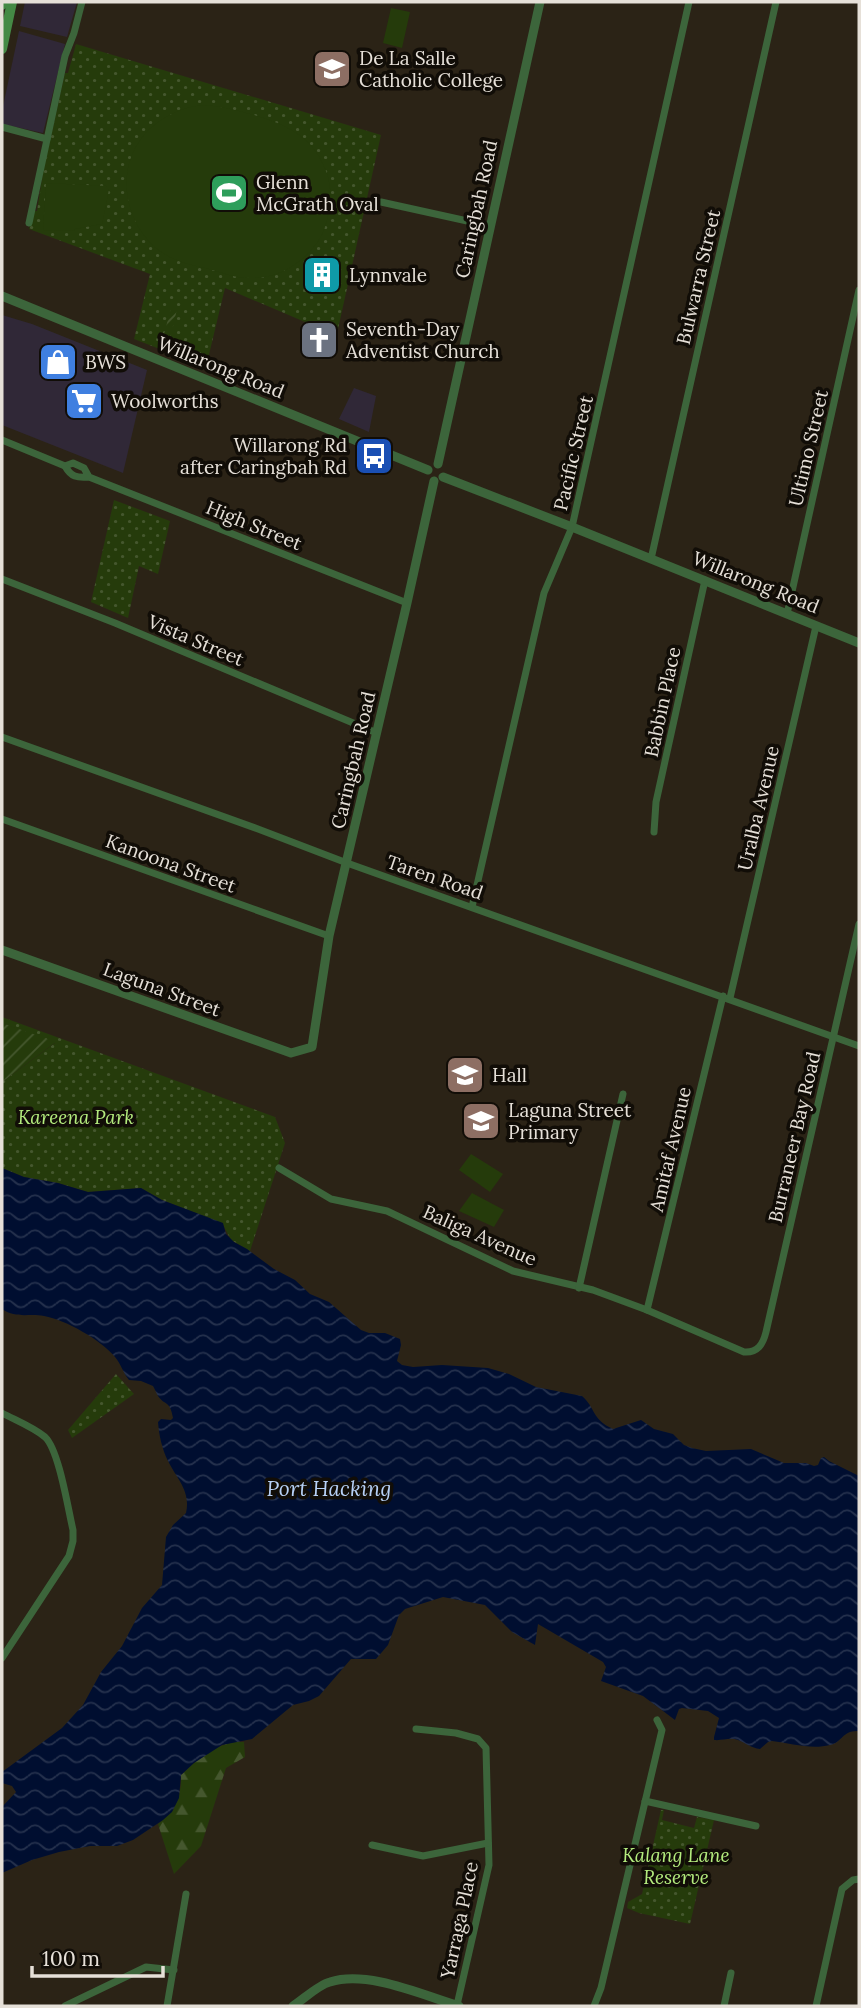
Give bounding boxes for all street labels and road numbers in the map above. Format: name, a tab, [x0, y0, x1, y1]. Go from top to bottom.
street label: Caringbah Road	[450, 138, 502, 280]
street label: Bulwarra Street	[671, 206, 725, 347]
street label: Willarong Road	[154, 331, 288, 403]
street label: Ultimo Street	[783, 387, 833, 509]
street label: Pacific Street	[548, 392, 598, 513]
street label: High Street	[203, 495, 306, 555]
street label: Willarong Road	[689, 546, 823, 618]
street label: Vista Street	[143, 609, 248, 671]
street label: Babbin Place	[639, 645, 685, 759]
street label: Caringbah Road	[326, 689, 380, 831]
street label: Uralba Avenue	[732, 743, 784, 873]
street label: Kanoona Street	[103, 828, 240, 898]
street label: Taren Road	[384, 849, 486, 905]
street label: Laguna Street	[100, 957, 225, 1022]
street label: Burraneer Bay Road	[763, 1049, 825, 1225]
street label: Amitaf Avenue	[644, 1084, 696, 1215]
street label: Baliga Avenue	[419, 1199, 541, 1271]
street label: Yarraga Place	[435, 1859, 483, 1982]

